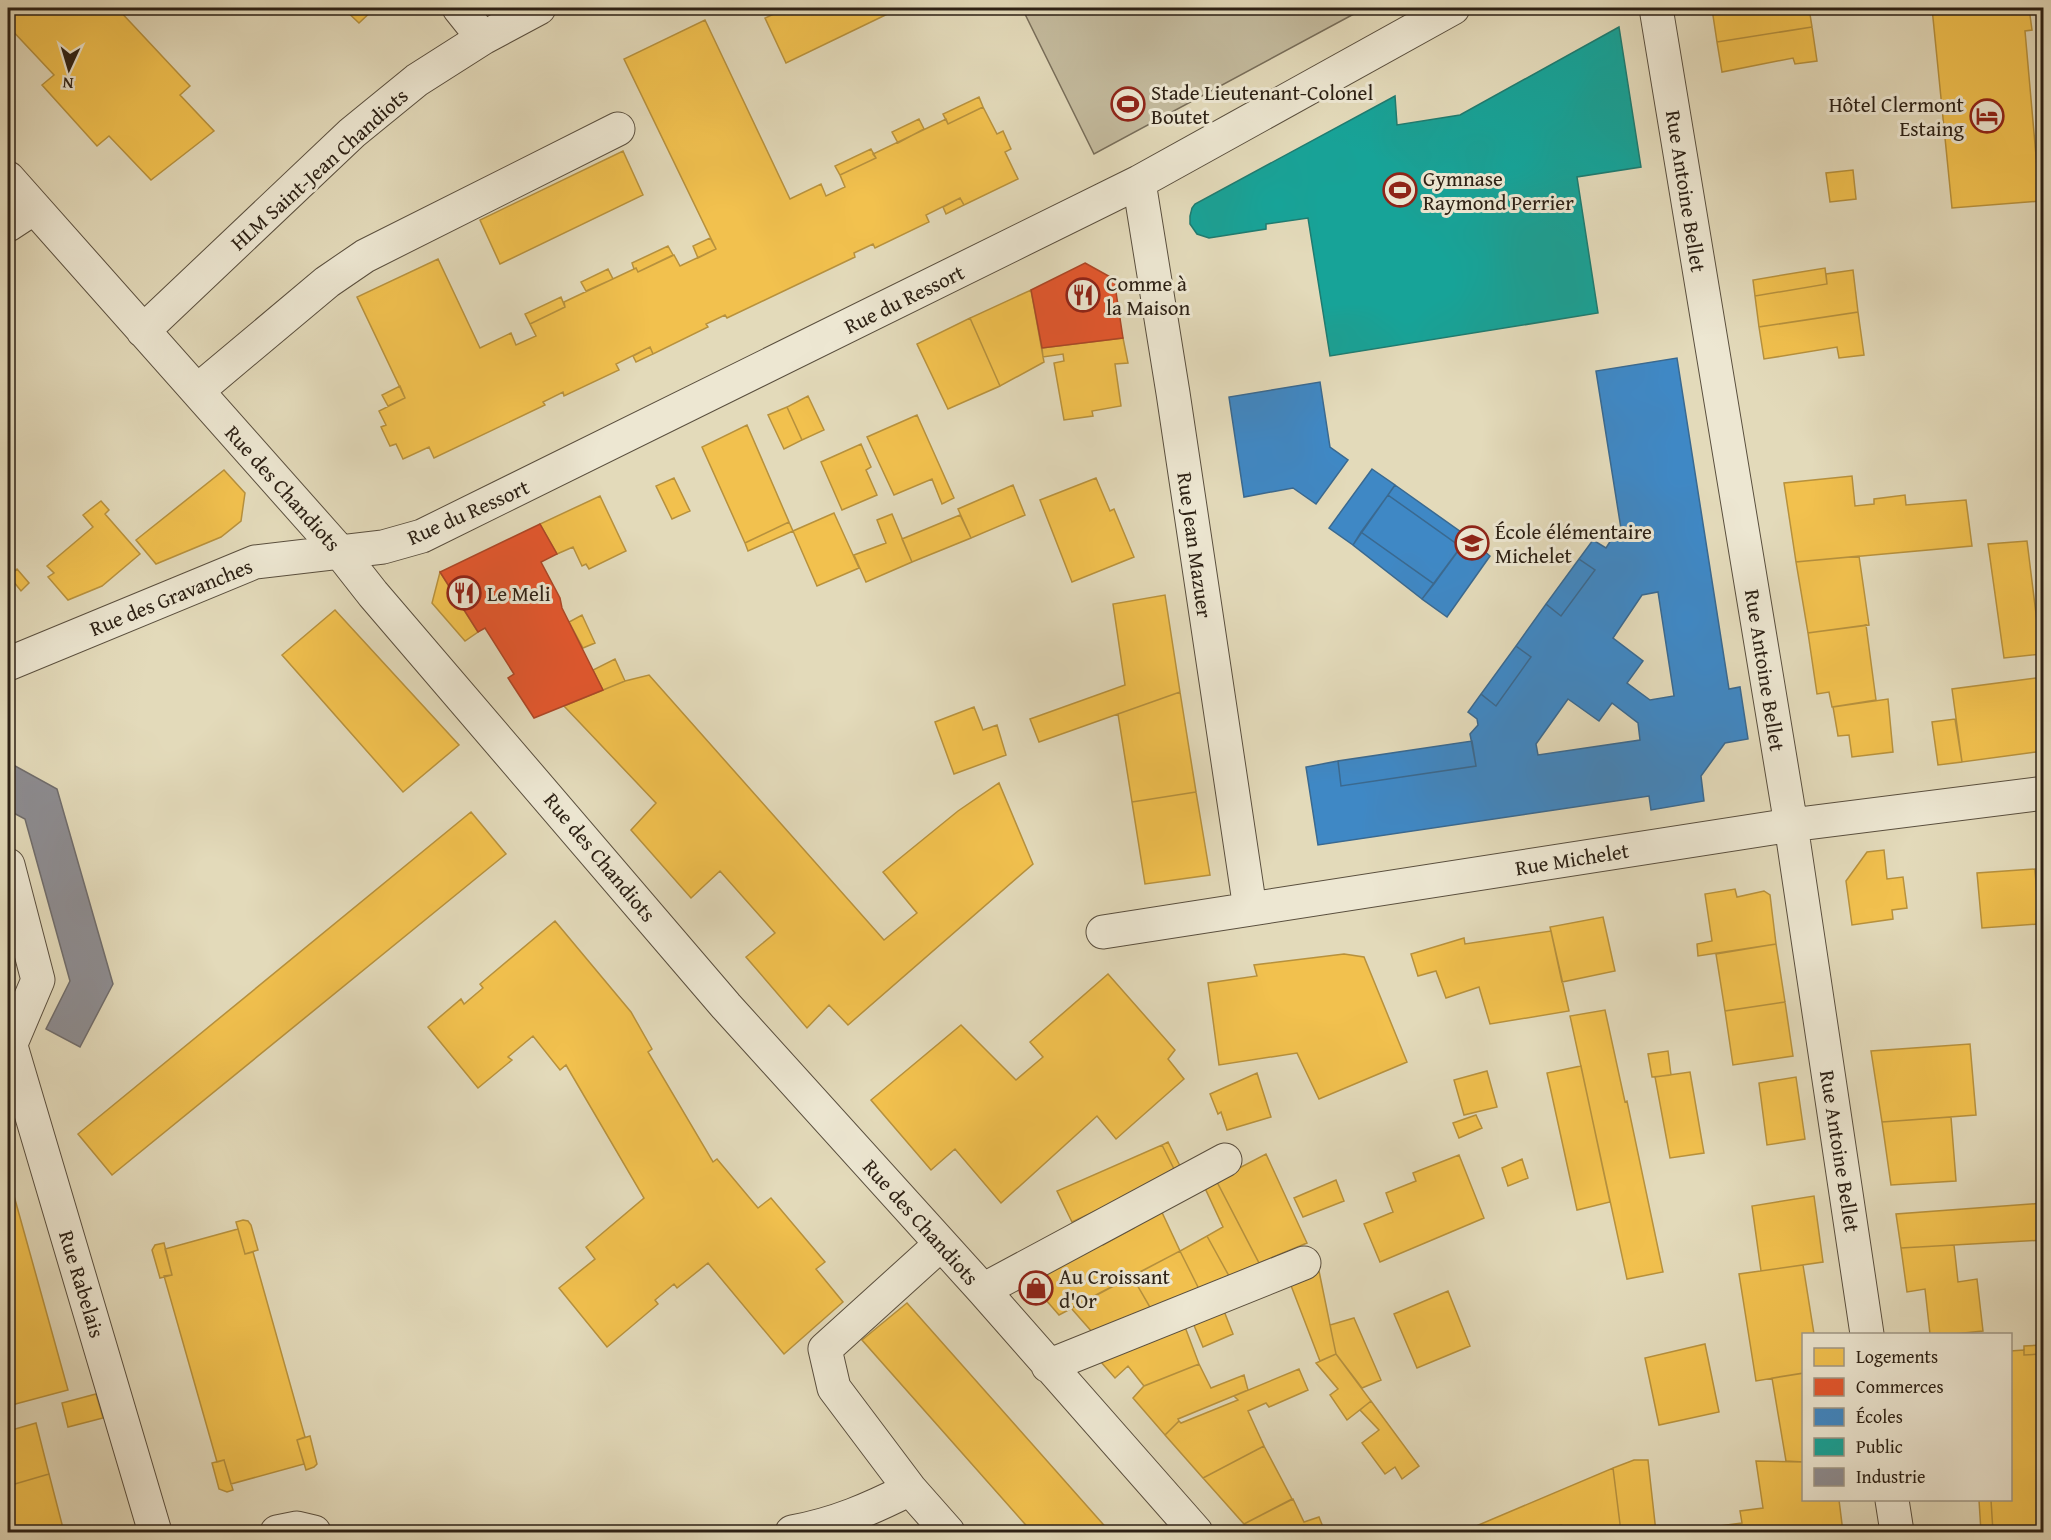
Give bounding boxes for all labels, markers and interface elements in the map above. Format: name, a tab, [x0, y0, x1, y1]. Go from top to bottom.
north arrow	[39, 39, 99, 99]
text: N	[61, 72, 74, 96]
place label: Stade Lieutenant-Colonel Boutet	[1151, 77, 1373, 132]
street label: HLM Saint-Jean Chandiots	[223, 81, 415, 257]
sports icon: Stade Lieutenant-Colonel Boutet	[1110, 86, 1146, 122]
place label: Hôtel Clermont Estaing	[1829, 89, 1965, 144]
hotel icon: Hôtel Clermont Estaing	[1969, 98, 2005, 134]
street label: Rue Antoine Bellet	[1658, 108, 1714, 275]
place label: Gymnase Raymond Perrier	[1423, 163, 1574, 218]
sports icon: Gymnase Raymond Perrier	[1382, 172, 1418, 208]
street label: Rue du Ressort	[839, 256, 970, 342]
place label: Comme à la Maison	[1106, 268, 1191, 323]
restaurant icon: Comme à la Maison	[1065, 277, 1101, 313]
street label: Rue des Chandiots	[218, 418, 348, 558]
street label: Rue Jean Mazuer	[1169, 470, 1221, 620]
street label: Rue du Ressort	[402, 471, 534, 553]
place label: École élémentaire Michelet	[1495, 516, 1652, 571]
school or university icon: École élémentaire Michelet	[1454, 525, 1490, 561]
street label: Rue des Gravanches	[85, 550, 257, 644]
restaurant icon: Le Meli	[446, 575, 482, 611]
place label: Le Meli	[487, 578, 551, 609]
street label: Rue Antoine Bellet	[1737, 587, 1793, 754]
street label: Rue des Chandiots	[537, 786, 663, 928]
street label: Rue Michelet	[1513, 835, 1632, 883]
street label: Rue Antoine Bellet	[1812, 1068, 1868, 1235]
street label: Rue des Chandiots	[856, 1152, 986, 1292]
street label: Rue Rabelais	[51, 1227, 113, 1341]
place label: Au Croissant d'Or	[1059, 1261, 1170, 1316]
shop icon: Au Croissant d'Or	[1018, 1270, 1054, 1306]
legend	[1802, 1333, 2012, 1501]
text: Logements	[1856, 1343, 1938, 1370]
text: Commerces	[1856, 1373, 1944, 1400]
text: Écoles	[1856, 1403, 1903, 1430]
text: Public	[1856, 1433, 1903, 1460]
text: Industrie	[1856, 1463, 1925, 1490]

